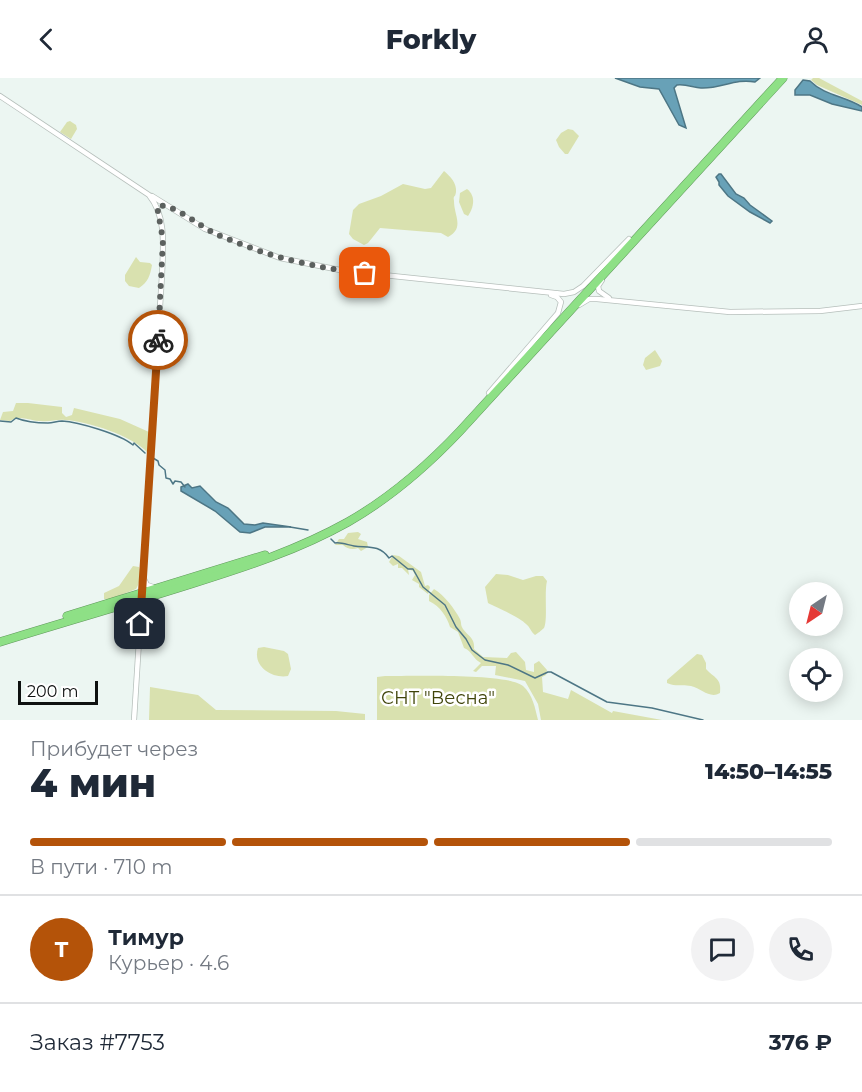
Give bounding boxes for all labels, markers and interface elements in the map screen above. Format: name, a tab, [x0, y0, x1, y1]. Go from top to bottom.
icon: back	[30, 23, 63, 56]
text: Forkly	[386, 23, 476, 56]
icon: person	[799, 23, 832, 56]
pin	[339, 247, 390, 298]
icon: bag	[348, 256, 381, 289]
courier	[128, 310, 188, 370]
icon: bike	[142, 324, 175, 357]
north arrow	[789, 582, 843, 636]
map controls	[789, 582, 843, 702]
pin	[114, 598, 165, 649]
icon: home	[123, 607, 156, 640]
button: locate	[789, 648, 843, 702]
scale bar	[18, 678, 98, 706]
text: 200 m	[27, 682, 78, 701]
park label: СНТ "Весна"	[381, 687, 495, 709]
text: Прибудет через	[30, 737, 198, 761]
text: 14:50–14:55	[705, 758, 832, 785]
text: 4 мин	[30, 759, 156, 807]
text: В пути · 710 m	[30, 855, 173, 879]
button: chat	[691, 918, 754, 981]
button: phone	[769, 918, 832, 981]
text: Тимур	[108, 924, 184, 951]
text: Т	[54, 936, 69, 963]
text: Курьер · 4.6	[108, 951, 229, 975]
text: Заказ #7753	[30, 1029, 165, 1056]
text: 376 ₽	[769, 1029, 832, 1056]

